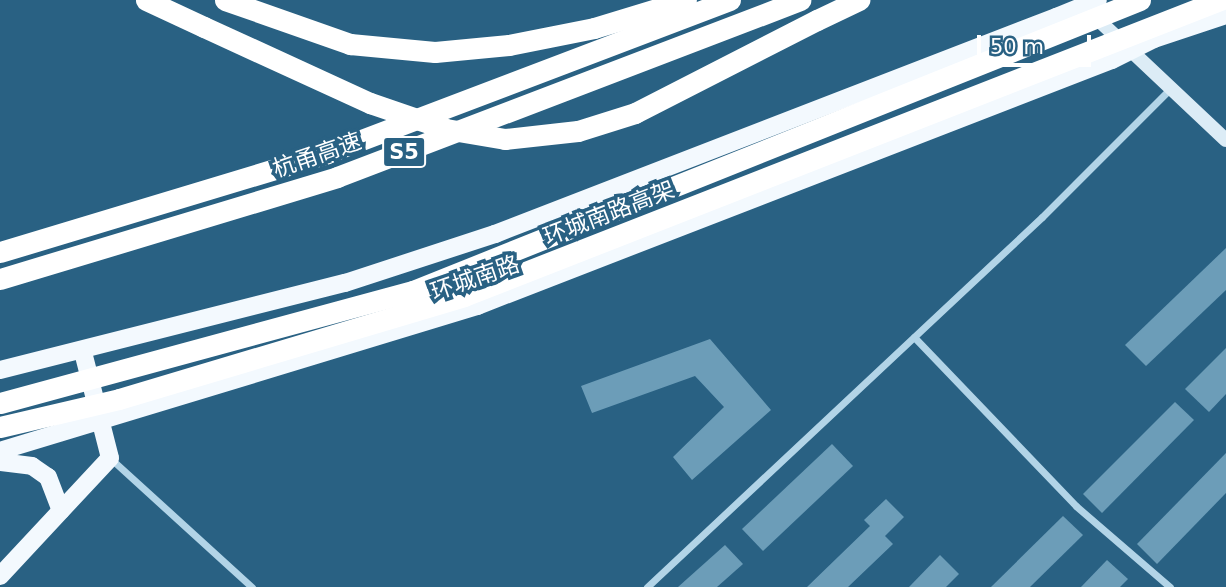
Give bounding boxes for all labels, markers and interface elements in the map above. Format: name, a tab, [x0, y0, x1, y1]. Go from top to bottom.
scale bar	[981, 21, 1095, 65]
text: 50 m	[990, 35, 1044, 59]
street label: 杭甬高速	[269, 127, 365, 183]
road number: S5	[381, 134, 427, 170]
street label: 环城南路高架	[540, 175, 678, 251]
street label: 环城南路	[427, 250, 523, 306]

